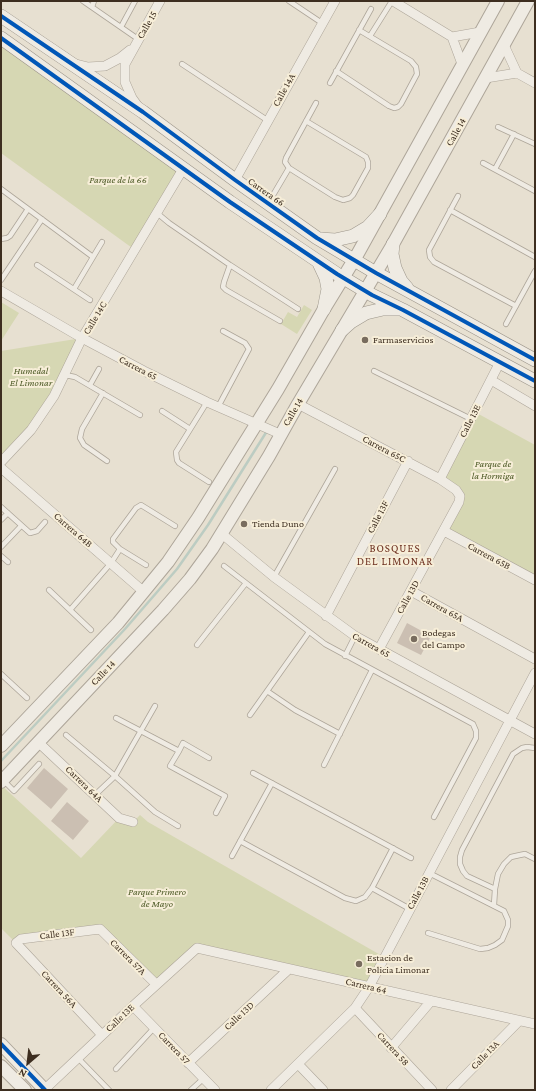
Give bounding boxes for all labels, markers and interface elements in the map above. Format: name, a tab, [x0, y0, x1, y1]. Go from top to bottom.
street label: Calle 15	[134, 9, 160, 41]
street label: Calle 14A	[270, 71, 298, 109]
street label: Calle 14	[443, 116, 469, 148]
park label: Parque de la 66	[89, 174, 147, 186]
street label: Carrera 66	[245, 175, 287, 209]
street label: Calle 14C	[81, 299, 109, 337]
place label: Farmaservicios	[373, 334, 433, 346]
marker: Farmaservicios	[360, 335, 370, 345]
street label: Carrera 65	[117, 353, 159, 383]
park label: Humedal El Limonar	[10, 365, 52, 388]
street label: Calle 14	[280, 396, 306, 428]
street label: Calle 13E	[457, 402, 483, 440]
street label: Carrera 65C	[360, 433, 408, 465]
park label: Parque de la Hormiga	[472, 458, 514, 482]
street label: Calle 13F	[364, 499, 392, 535]
street label: Carrera 64B	[51, 510, 95, 550]
place label: Tienda Duno	[252, 518, 304, 530]
marker: Tienda Duno	[239, 519, 249, 529]
street label: Carrera 65B	[466, 540, 512, 572]
district label: BOSQUES DEL LIMONAR	[357, 542, 433, 568]
street label: Calle 13D	[394, 578, 422, 616]
street label: Carrera 65A	[419, 591, 465, 625]
place label: Bodegas del Campo	[422, 627, 465, 650]
street label: Carrera 65	[350, 630, 392, 660]
marker: Bodegas del Campo	[409, 634, 419, 644]
street label: Calle 14	[88, 658, 118, 688]
street label: Carrera 64A	[63, 763, 105, 805]
street label: Calle 13B	[404, 874, 432, 912]
park label: Parque Primero de Mayo	[128, 886, 186, 910]
street label: Calle 13F	[39, 926, 75, 942]
street label: Carrera 57A	[107, 936, 149, 978]
place label: Estacion de Policia Limonar	[367, 952, 429, 976]
marker: Estacion de Policia Limonar	[354, 959, 364, 969]
street label: Carrera 56A	[39, 968, 79, 1010]
street label: Carrera 64	[344, 975, 388, 997]
street label: Calle 13D	[221, 999, 257, 1033]
street label: Calle 13E	[103, 1001, 137, 1035]
street label: Carrera 57	[156, 1029, 192, 1067]
street label: Carrera 58	[374, 1030, 412, 1068]
street label: Calle 13A	[468, 1038, 502, 1072]
north arrow	[8, 1043, 48, 1083]
text: N	[16, 1067, 28, 1081]

